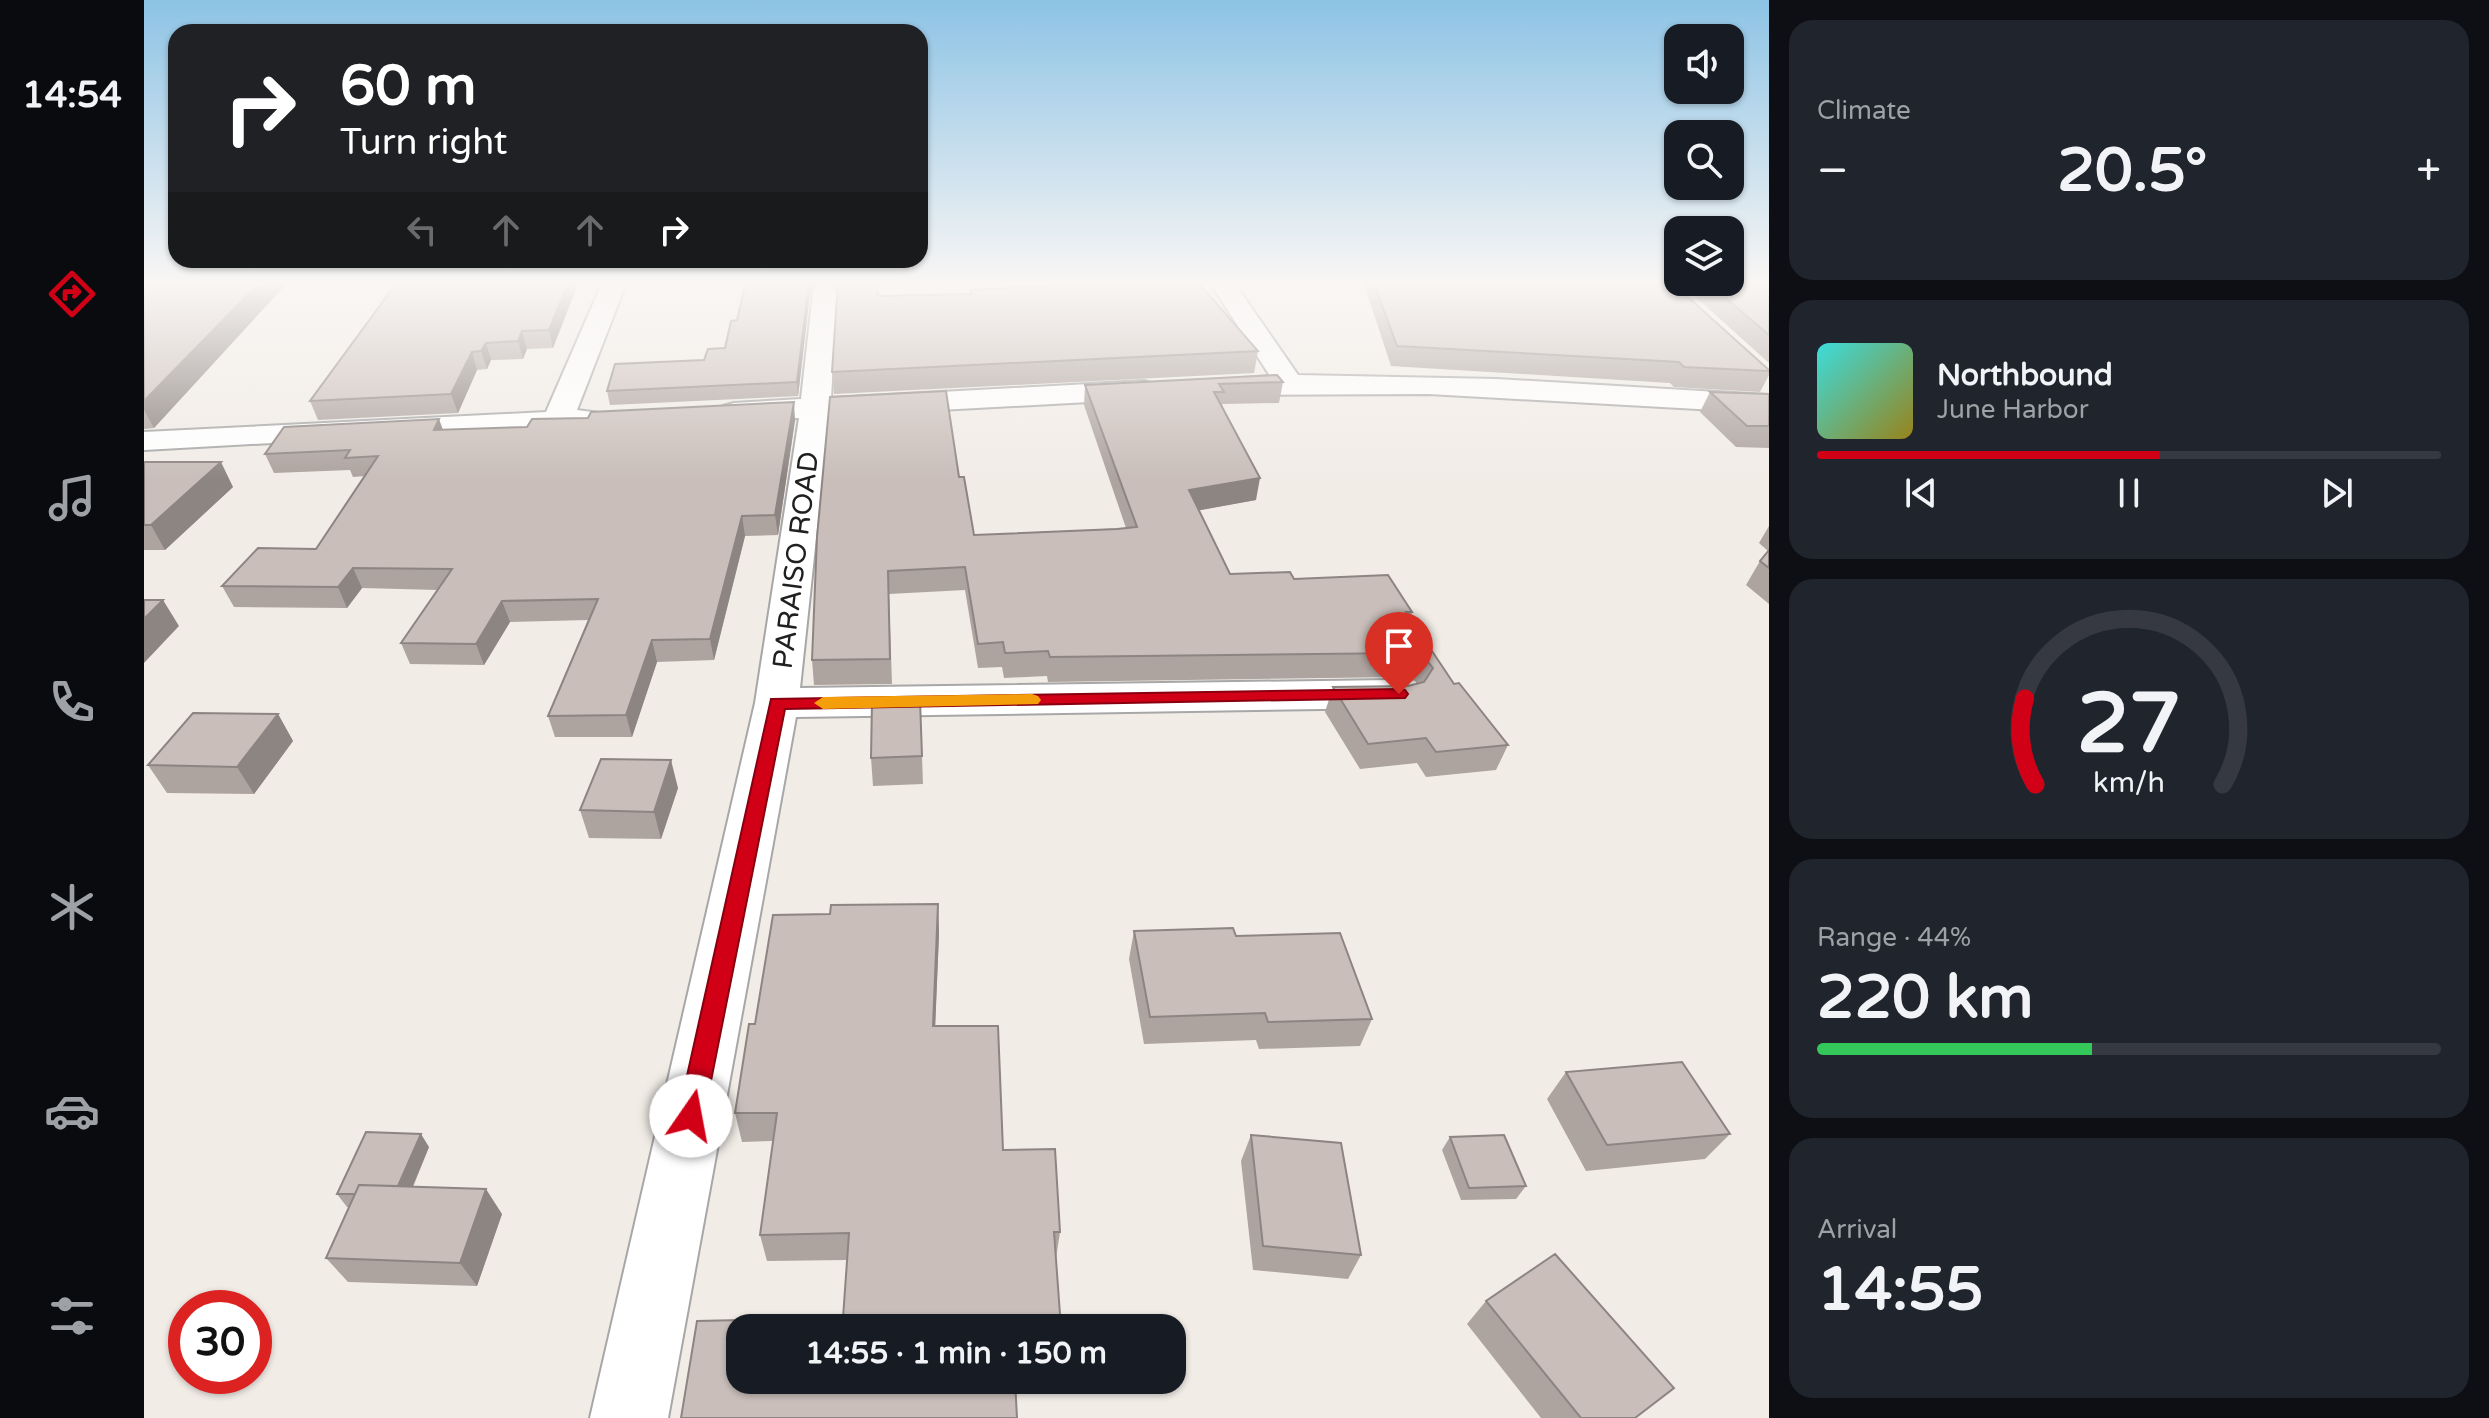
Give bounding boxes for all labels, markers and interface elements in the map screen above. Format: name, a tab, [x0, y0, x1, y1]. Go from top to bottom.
map controls	[1664, 24, 1744, 296]
button: sound	[1664, 24, 1744, 104]
text: 60 m	[340, 53, 476, 120]
icon: right	[208, 56, 312, 160]
text: 14:54	[22, 74, 122, 117]
text: Climate	[1817, 95, 1911, 126]
button: search	[1664, 120, 1744, 200]
text: Turn right	[340, 121, 507, 164]
text: 20.5°	[2057, 135, 2207, 207]
text: −	[1817, 145, 1848, 198]
text: +	[2416, 145, 2441, 198]
icon: left	[400, 208, 444, 252]
icon: ahead	[484, 208, 528, 252]
icon: ahead	[568, 208, 612, 252]
icon: right	[652, 208, 696, 252]
button: layers	[1664, 216, 1744, 296]
icon: directions	[44, 266, 100, 322]
text: Northbound	[1937, 357, 2113, 394]
text: June Harbor	[1937, 394, 2089, 425]
street label: PARAISO ROAD	[766, 450, 826, 671]
icon: music	[44, 470, 100, 526]
icon: previous	[1899, 471, 1943, 515]
icon: pause	[2107, 471, 2151, 515]
icon: next	[2315, 471, 2359, 515]
pin	[1365, 612, 1433, 694]
icon: arrive	[1377, 624, 1421, 668]
icon: phone	[44, 674, 100, 730]
text: 27	[2077, 675, 2181, 775]
text: km/h	[2093, 766, 2165, 800]
icon: climate	[44, 879, 100, 935]
text: Range · 44%	[1817, 922, 1971, 953]
text: 220 km	[1817, 962, 2033, 1034]
position arrow	[649, 1074, 733, 1158]
icon: car	[44, 1083, 100, 1139]
text: Arrival	[1817, 1214, 1897, 1245]
text: 14:55	[1817, 1254, 1983, 1326]
icon: filters	[44, 1288, 100, 1344]
speed limit sign: 30	[168, 1290, 272, 1394]
text: 14:55 · 1 min · 150 m	[805, 1335, 1107, 1372]

